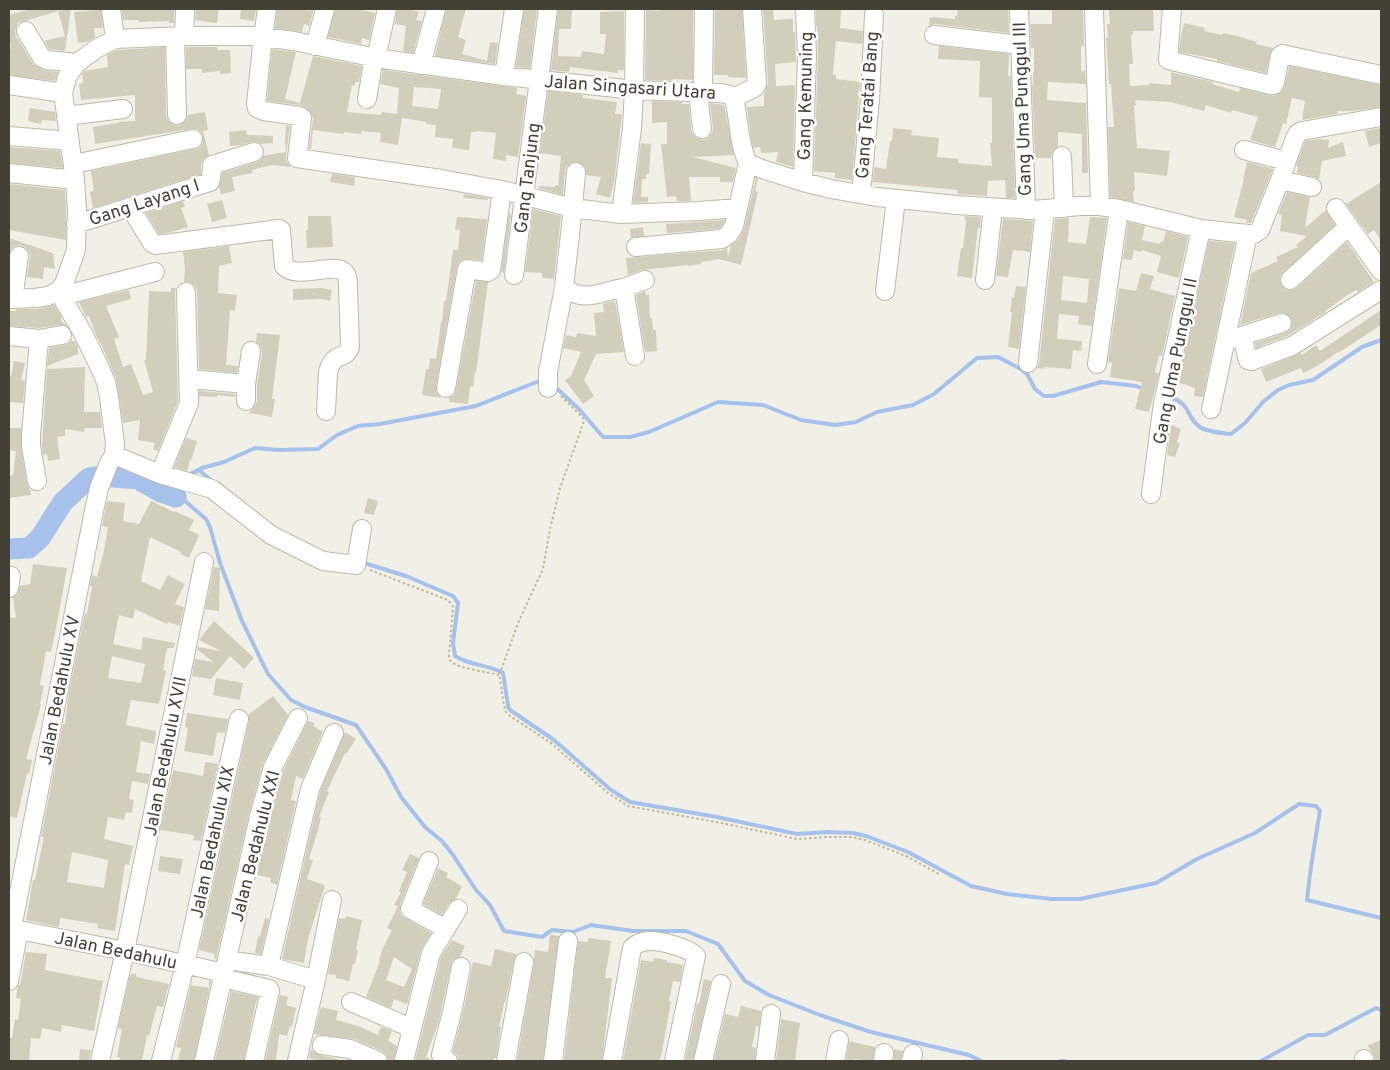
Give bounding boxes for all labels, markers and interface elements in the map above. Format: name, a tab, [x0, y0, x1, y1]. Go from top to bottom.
street label: Gang Uma Punggul III	[1009, 21, 1038, 197]
street label: Gang Kemuning	[794, 31, 819, 161]
street label: Gang Teratai Bang	[852, 31, 885, 180]
street label: Jalan Singasari Utara	[543, 71, 717, 106]
street label: Gang Tanjung	[510, 122, 547, 235]
street label: Gang Layang I	[86, 175, 203, 232]
street label: Gang Uma Punggul II	[1149, 276, 1204, 447]
street label: Jalan Bedahulu XV	[35, 614, 86, 767]
street label: Jalan Bedahulu XVII	[140, 675, 193, 838]
street label: Jalan Bedahulu XIX	[186, 764, 241, 921]
street label: Jalan Bedahulu XXI	[226, 768, 286, 925]
street label: Jalan Bedahulu	[52, 927, 179, 976]

